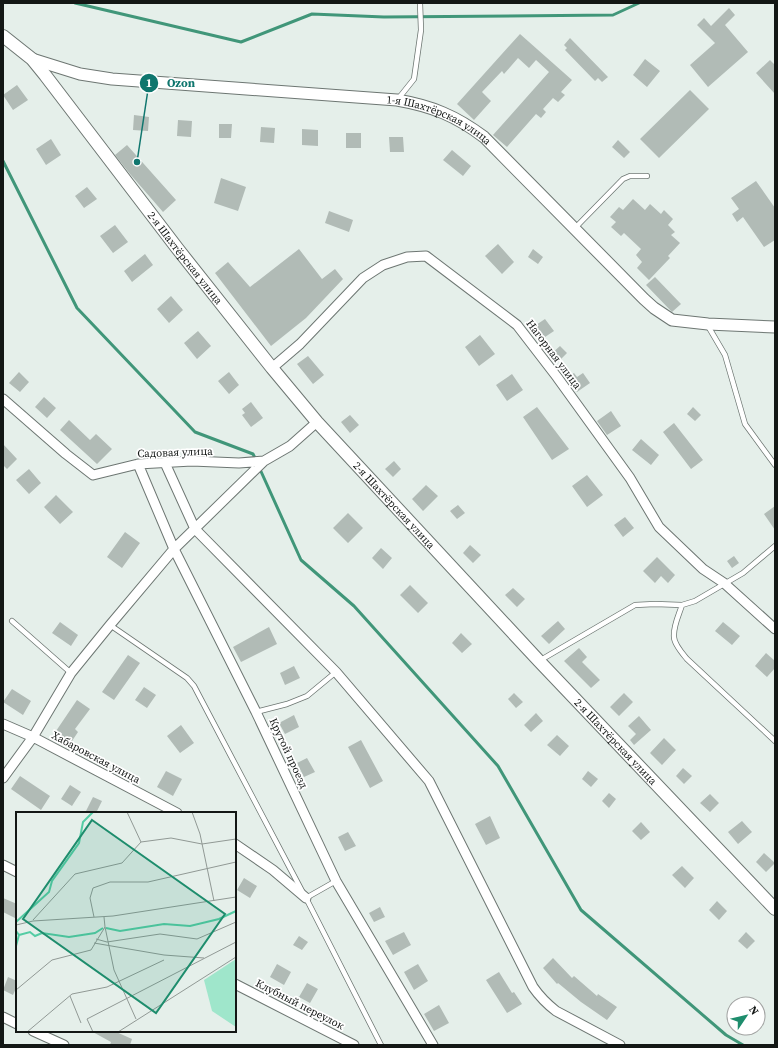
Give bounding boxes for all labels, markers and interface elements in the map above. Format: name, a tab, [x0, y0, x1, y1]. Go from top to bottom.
callout: Ozon	[139, 71, 203, 95]
text: 1	[146, 75, 152, 91]
text: Ozon	[167, 75, 196, 91]
street label: 1-я Шахтёрская улица	[386, 92, 495, 149]
street label: 2-я Шахтёрская улица	[144, 209, 226, 308]
street label: Нагорная улица	[523, 317, 585, 392]
street label: Садовая улица	[137, 444, 213, 461]
street label: 2-я Шахтёрская улица	[350, 459, 438, 553]
street label: 2-я Шахтёрская улица	[571, 695, 660, 789]
street label: Крутой проезд	[266, 716, 311, 791]
street label: Хабаровская улица	[49, 728, 143, 787]
inset map	[16, 812, 236, 1032]
street label: Клубный переулок	[253, 976, 347, 1033]
north arrow	[726, 996, 766, 1036]
text: N	[745, 1003, 762, 1018]

